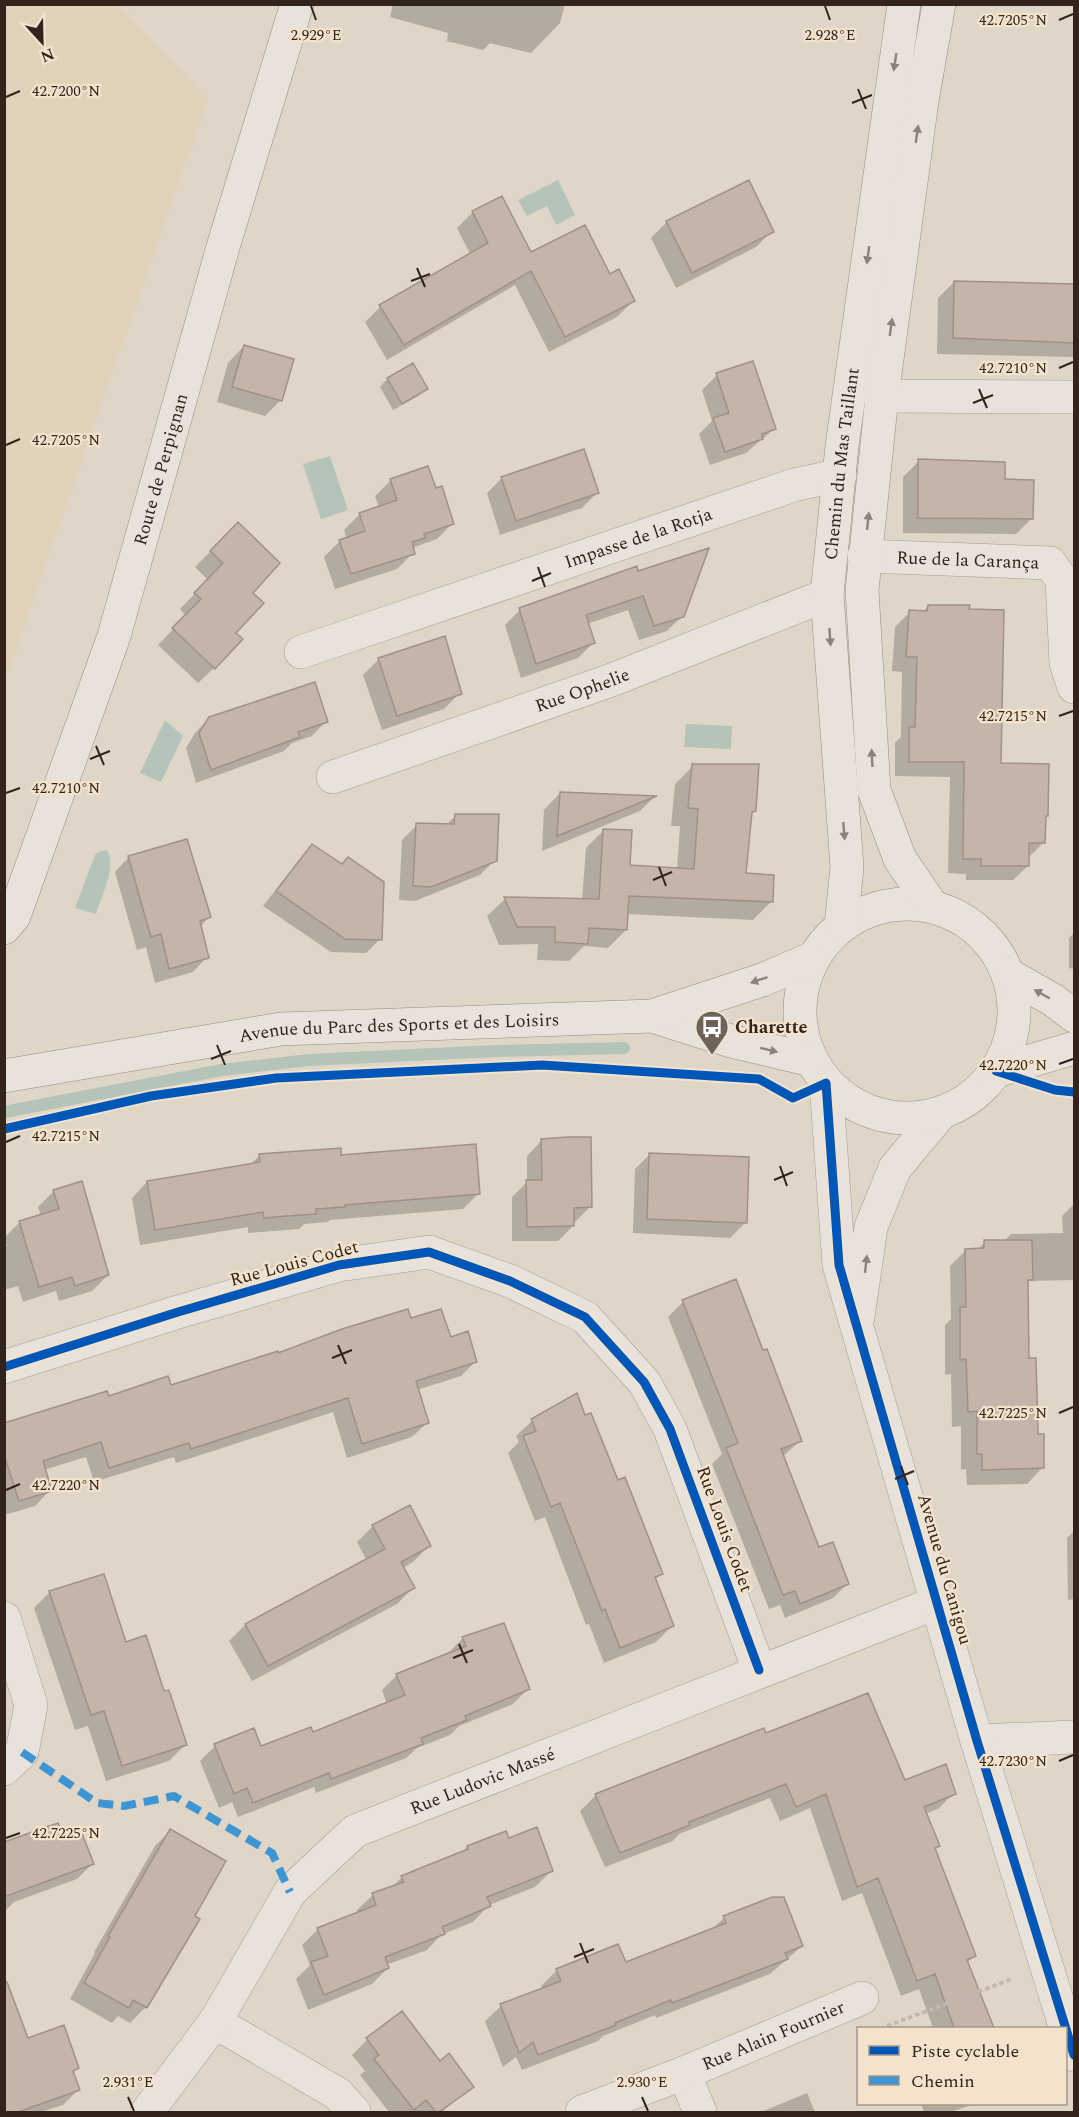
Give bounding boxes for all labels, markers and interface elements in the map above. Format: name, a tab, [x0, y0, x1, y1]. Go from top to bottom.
text: 42.7205°N	[979, 9, 1047, 32]
north arrow	[12, 12, 72, 72]
text: 2.929°E	[290, 24, 342, 47]
text: 2.928°E	[804, 24, 856, 47]
text: N	[37, 41, 58, 69]
one-way arrow	[890, 53, 899, 72]
text: 42.7200°N	[32, 80, 100, 103]
one-way arrow	[913, 125, 922, 144]
one-way arrow	[864, 246, 873, 265]
one-way arrow	[886, 318, 896, 337]
text: 42.7210°N	[979, 357, 1047, 380]
street label: Chemin du Mas Taillant	[818, 366, 867, 561]
street label: Route de Perpignan	[127, 390, 195, 549]
text: 42.7205°N	[32, 429, 100, 452]
street label: Impasse de la Rotja	[561, 501, 716, 576]
one-way arrow	[863, 512, 873, 531]
street label: Rue de la Carança	[896, 544, 1040, 577]
one-way arrow	[825, 627, 835, 646]
street label: Rue Ophelie	[531, 661, 634, 720]
text: 42.7215°N	[979, 705, 1047, 728]
one-way arrow	[867, 748, 876, 767]
text: 42.7210°N	[32, 777, 100, 800]
one-way arrow	[840, 822, 849, 841]
one-way arrow	[750, 976, 768, 986]
one-way arrow	[1034, 989, 1050, 1000]
street label: Avenue du Parc des Sports et des Loisirs	[237, 1006, 560, 1050]
bus stop icon: Charette	[694, 1009, 730, 1056]
place label: Charette	[735, 1014, 808, 1041]
one-way arrow	[760, 1046, 778, 1056]
text: 42.7220°N	[979, 1054, 1047, 1077]
text: 42.7215°N	[32, 1125, 100, 1148]
street label: Rue Louis Codet	[227, 1233, 362, 1294]
one-way arrow	[862, 1254, 871, 1273]
text: 42.7225°N	[979, 1402, 1047, 1425]
street label: Rue Louis Codet	[689, 1462, 760, 1596]
text: 42.7220°N	[32, 1474, 100, 1497]
street label: Avenue du Canigou	[910, 1490, 979, 1648]
street label: Rue Ludovic Massé	[406, 1741, 560, 1822]
text: 42.7230°N	[979, 1750, 1047, 1773]
text: 42.7225°N	[32, 1822, 100, 1845]
street label: Rue Alain Fournier	[698, 1994, 849, 2078]
legend	[857, 2027, 1067, 2105]
text: Piste cyclable	[911, 2038, 1019, 2065]
text: Chemin	[911, 2068, 975, 2095]
text: 2.931°E	[102, 2071, 154, 2094]
text: 2.930°E	[616, 2071, 668, 2094]

